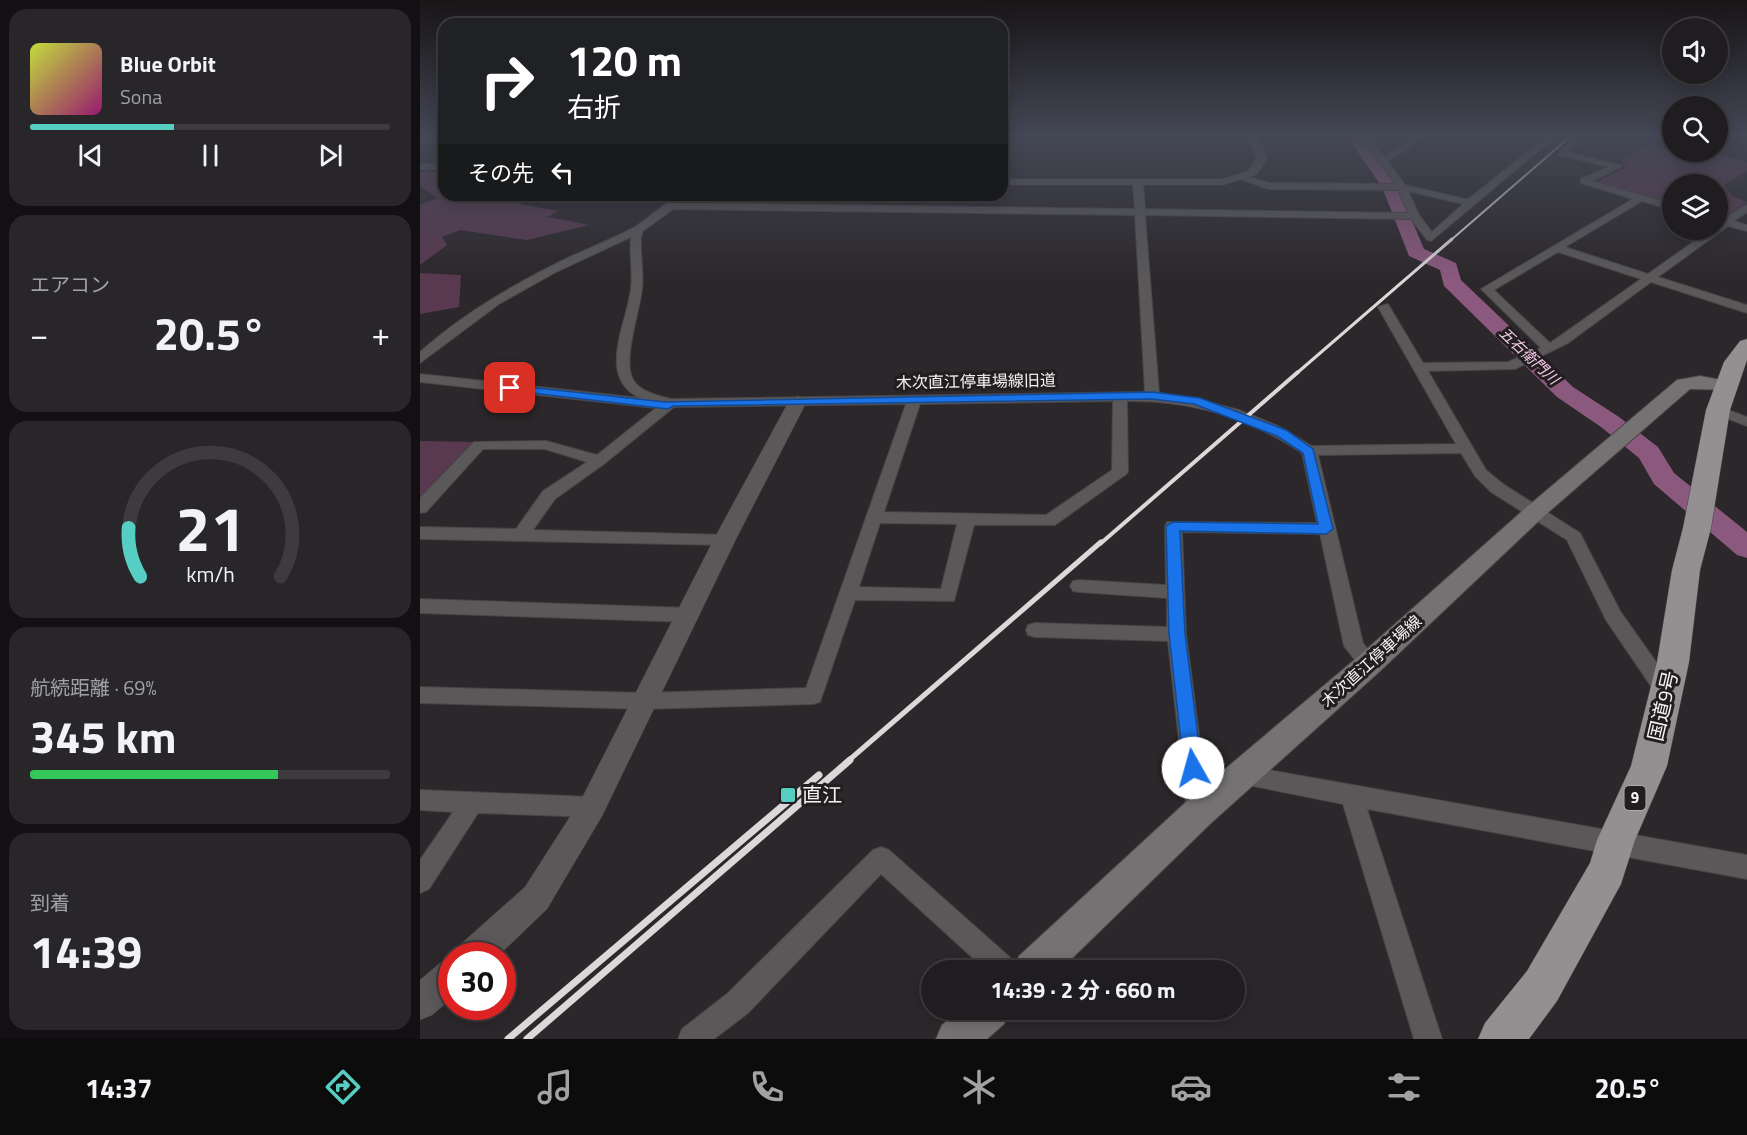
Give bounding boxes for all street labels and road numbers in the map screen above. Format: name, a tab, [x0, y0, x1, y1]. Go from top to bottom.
street label: 木次直江停車場線旧道	[896, 368, 1056, 394]
street label: 木次直江停車場線	[1315, 609, 1427, 713]
street label: 国道9号	[1639, 668, 1686, 744]
road number: 9	[1624, 786, 1646, 810]

